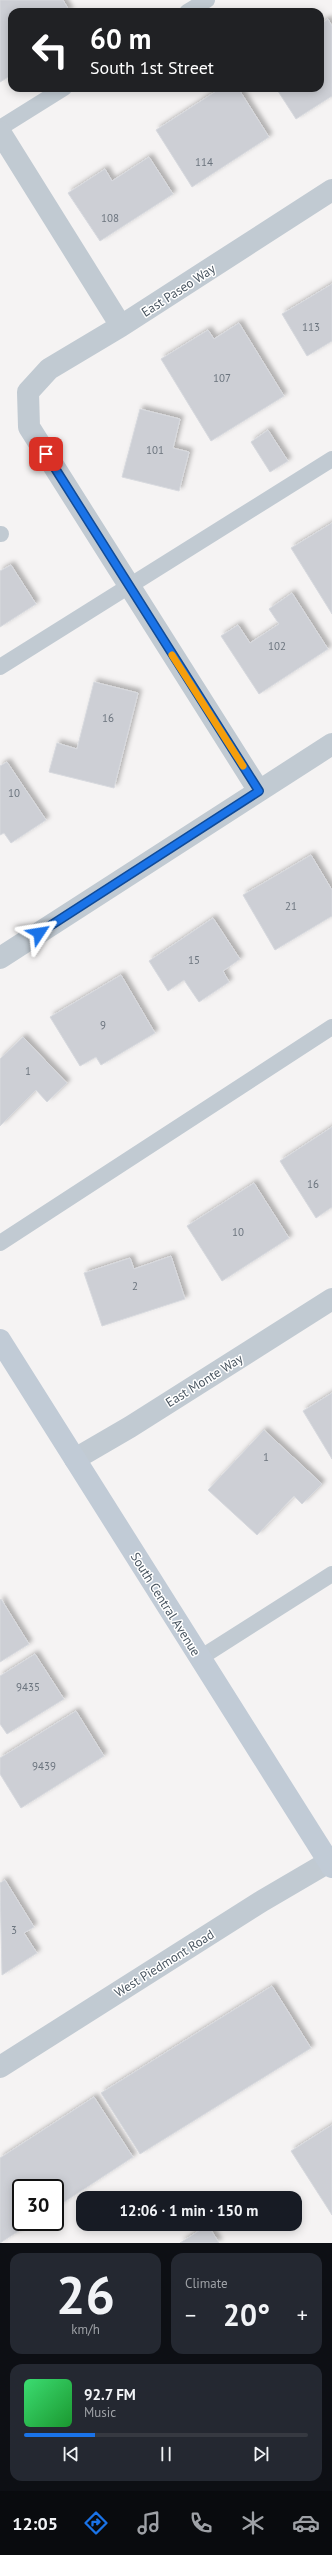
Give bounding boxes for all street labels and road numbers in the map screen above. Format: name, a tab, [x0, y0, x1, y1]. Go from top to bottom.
street label: East Paseo Way	[138, 260, 218, 321]
street label: East Monte Way	[162, 1350, 246, 1411]
street label: South Central Avenue	[127, 1549, 204, 1659]
street label: West Piedmont Road	[111, 1926, 217, 2001]

